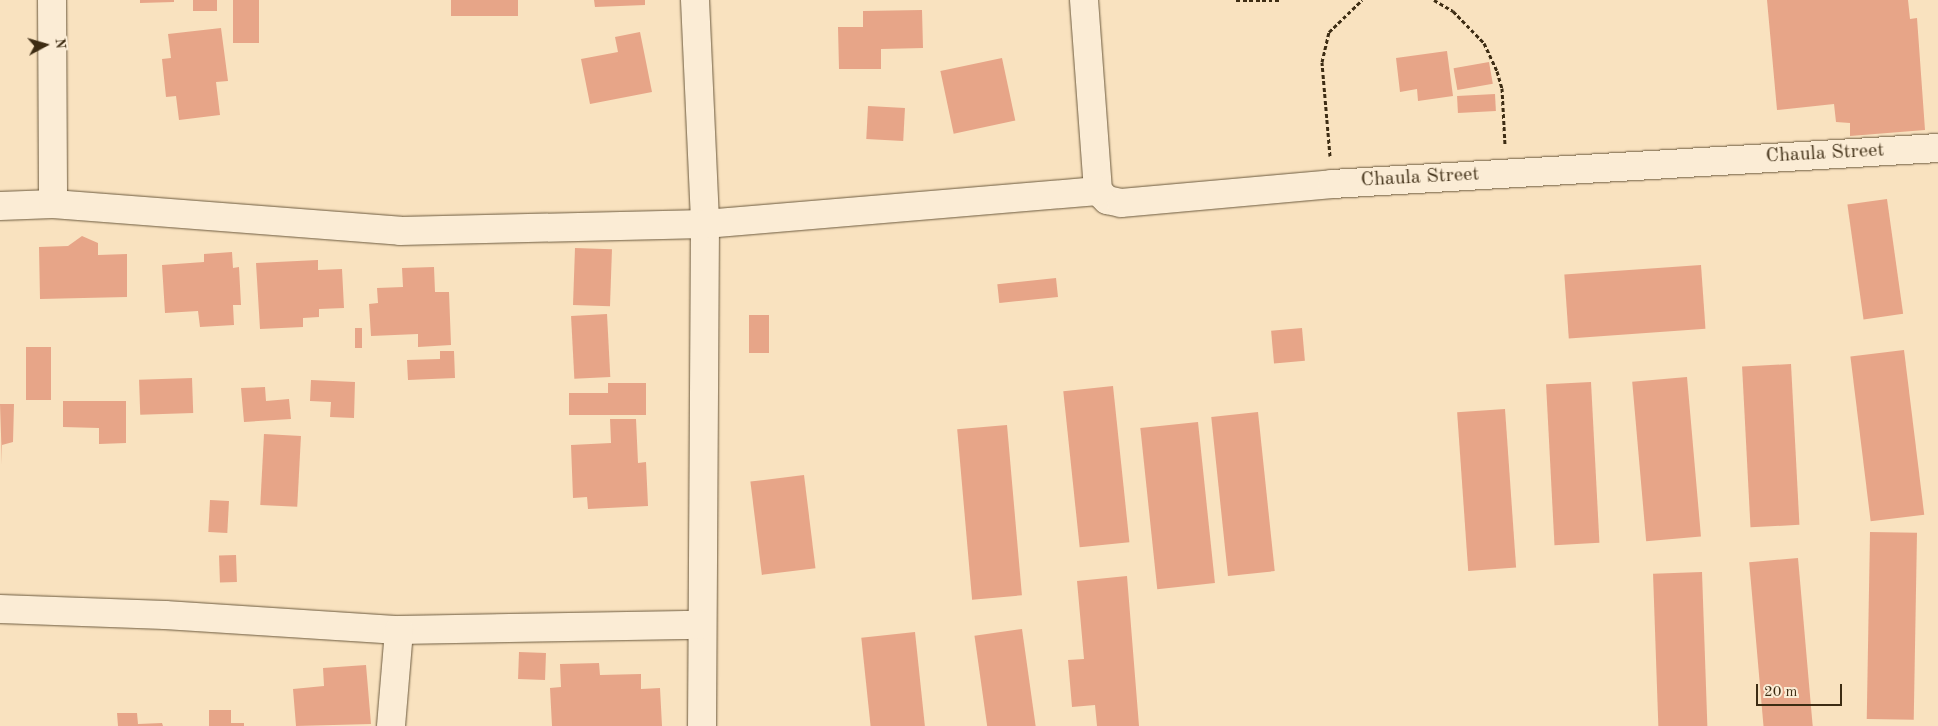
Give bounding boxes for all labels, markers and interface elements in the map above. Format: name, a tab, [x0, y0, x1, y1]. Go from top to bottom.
north arrow	[20, 20, 70, 70]
text: N	[52, 37, 67, 49]
street label: Chaula Street	[1765, 139, 1885, 169]
street label: Chaula Street	[1360, 163, 1480, 193]
scale bar	[1758, 674, 1844, 706]
text: 20 m	[1764, 685, 1798, 700]

